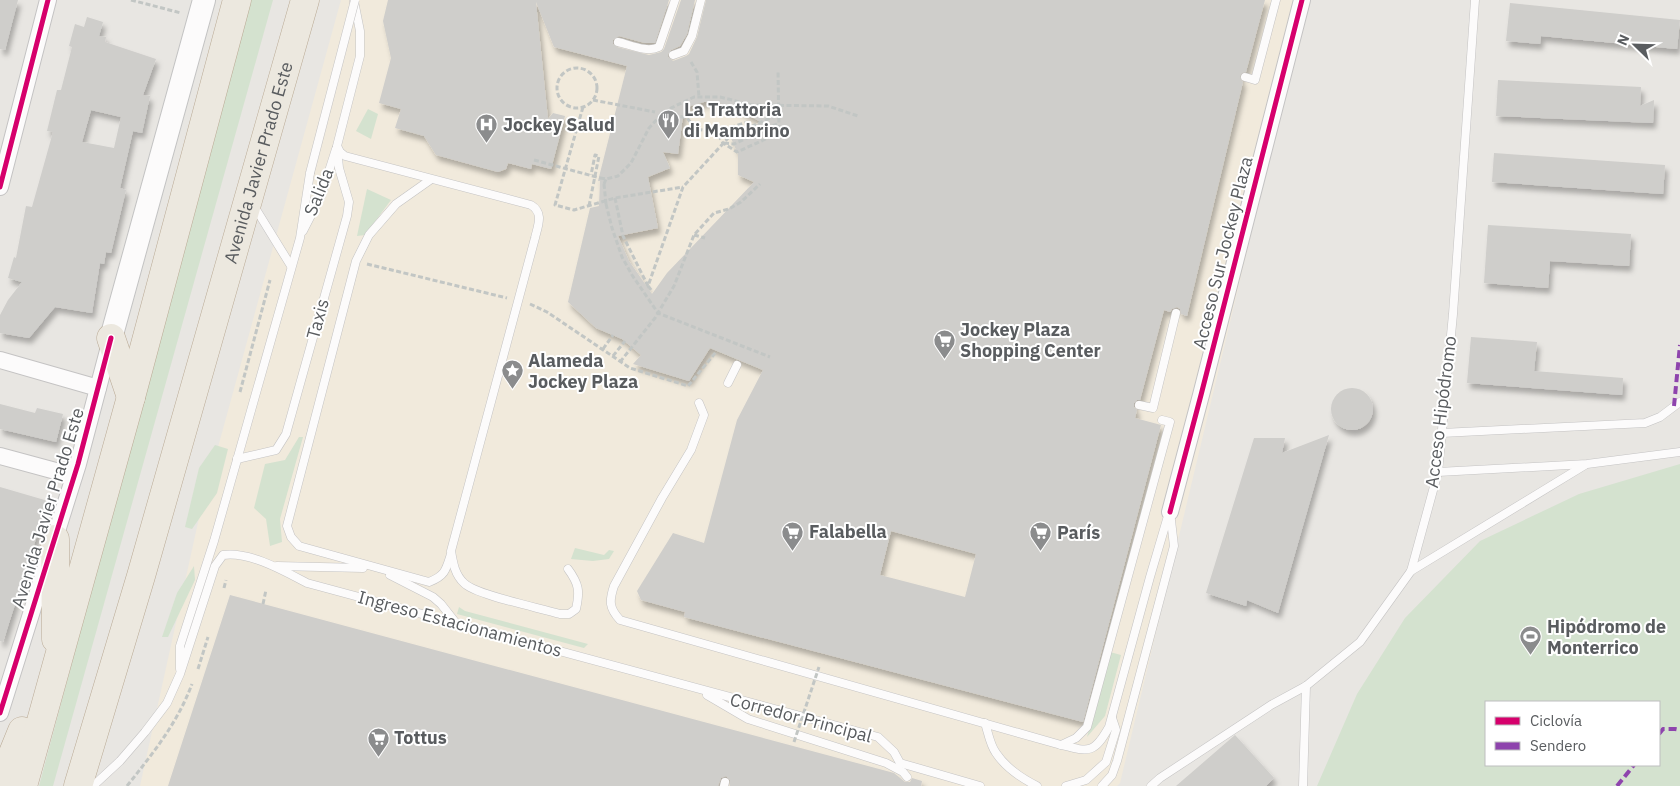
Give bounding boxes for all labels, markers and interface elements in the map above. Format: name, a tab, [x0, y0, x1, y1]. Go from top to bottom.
north arrow	[1610, 20, 1660, 70]
text: N	[1613, 32, 1633, 48]
street label: Avenida Javier Prado Este	[219, 59, 298, 266]
place label: La Trattoria di Mambrino	[684, 98, 790, 142]
restaurant icon: La Trattoria di Mambrino	[656, 108, 680, 139]
hospital icon: Jockey Salud	[475, 113, 499, 144]
place label: Jockey Salud	[503, 113, 615, 136]
street label: Acceso Sur Jockey Plaza	[1187, 154, 1258, 352]
street label: Salida	[299, 164, 339, 219]
street label: Taxis	[301, 296, 334, 342]
place label: Jockey Plaza Shopping Center	[960, 318, 1101, 362]
supermarket icon: Jockey Plaza Shopping Center	[932, 328, 956, 359]
street label: Acceso Hipódromo	[1420, 335, 1461, 489]
place label: Alameda Jockey Plaza	[528, 349, 638, 393]
place icon: Alameda Jockey Plaza	[500, 359, 524, 390]
street label: Avenida Javier Prado Este	[6, 405, 89, 611]
supermarket icon: Falabella	[781, 520, 805, 551]
place label: Falabella	[809, 520, 887, 543]
supermarket icon: París	[1029, 521, 1053, 552]
place label: París	[1057, 521, 1100, 544]
street label: Ingreso Estacionamientos	[356, 585, 565, 662]
place label: Hipódromo de Monterrico	[1547, 615, 1666, 659]
sports icon: Hipódromo de Monterrico	[1519, 625, 1543, 656]
street label: Corredor Principal	[728, 687, 875, 748]
legend	[1485, 701, 1660, 766]
text: Ciclovía	[1530, 711, 1582, 730]
supermarket icon: Tottus	[366, 726, 390, 757]
place label: Tottus	[394, 726, 447, 749]
text: Sendero	[1530, 736, 1586, 755]

